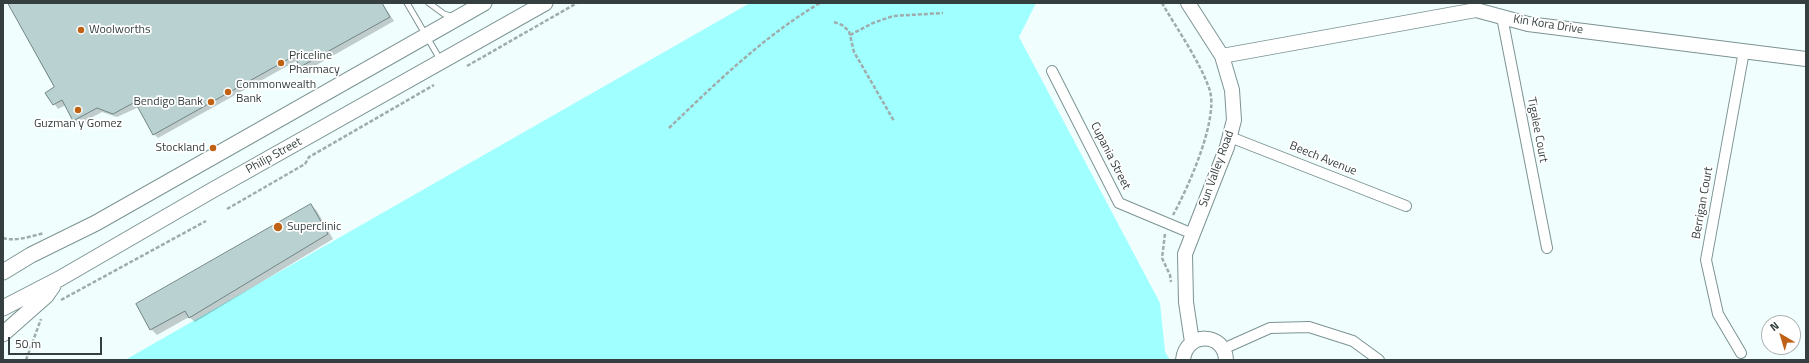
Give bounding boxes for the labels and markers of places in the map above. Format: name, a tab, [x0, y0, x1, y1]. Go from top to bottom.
place label: Woolworths	[89, 23, 151, 37]
marker: Woolworths	[76, 25, 86, 35]
place label: Priceline Pharmacy	[289, 49, 340, 77]
marker: Priceline Pharmacy	[276, 58, 286, 68]
place label: Commonwealth Bank	[236, 78, 316, 106]
marker: Commonwealth Bank	[223, 87, 233, 97]
place label: Bendigo Bank	[133, 95, 203, 109]
marker: Bendigo Bank	[206, 97, 216, 107]
marker: Guzman y Gomez	[73, 105, 83, 115]
place label: Guzman y Gomez	[34, 117, 122, 131]
place label: Stockland	[156, 141, 205, 155]
marker: Stockland	[208, 143, 218, 153]
place label: Superclinic	[287, 220, 341, 234]
marker: Superclinic	[272, 221, 284, 233]

